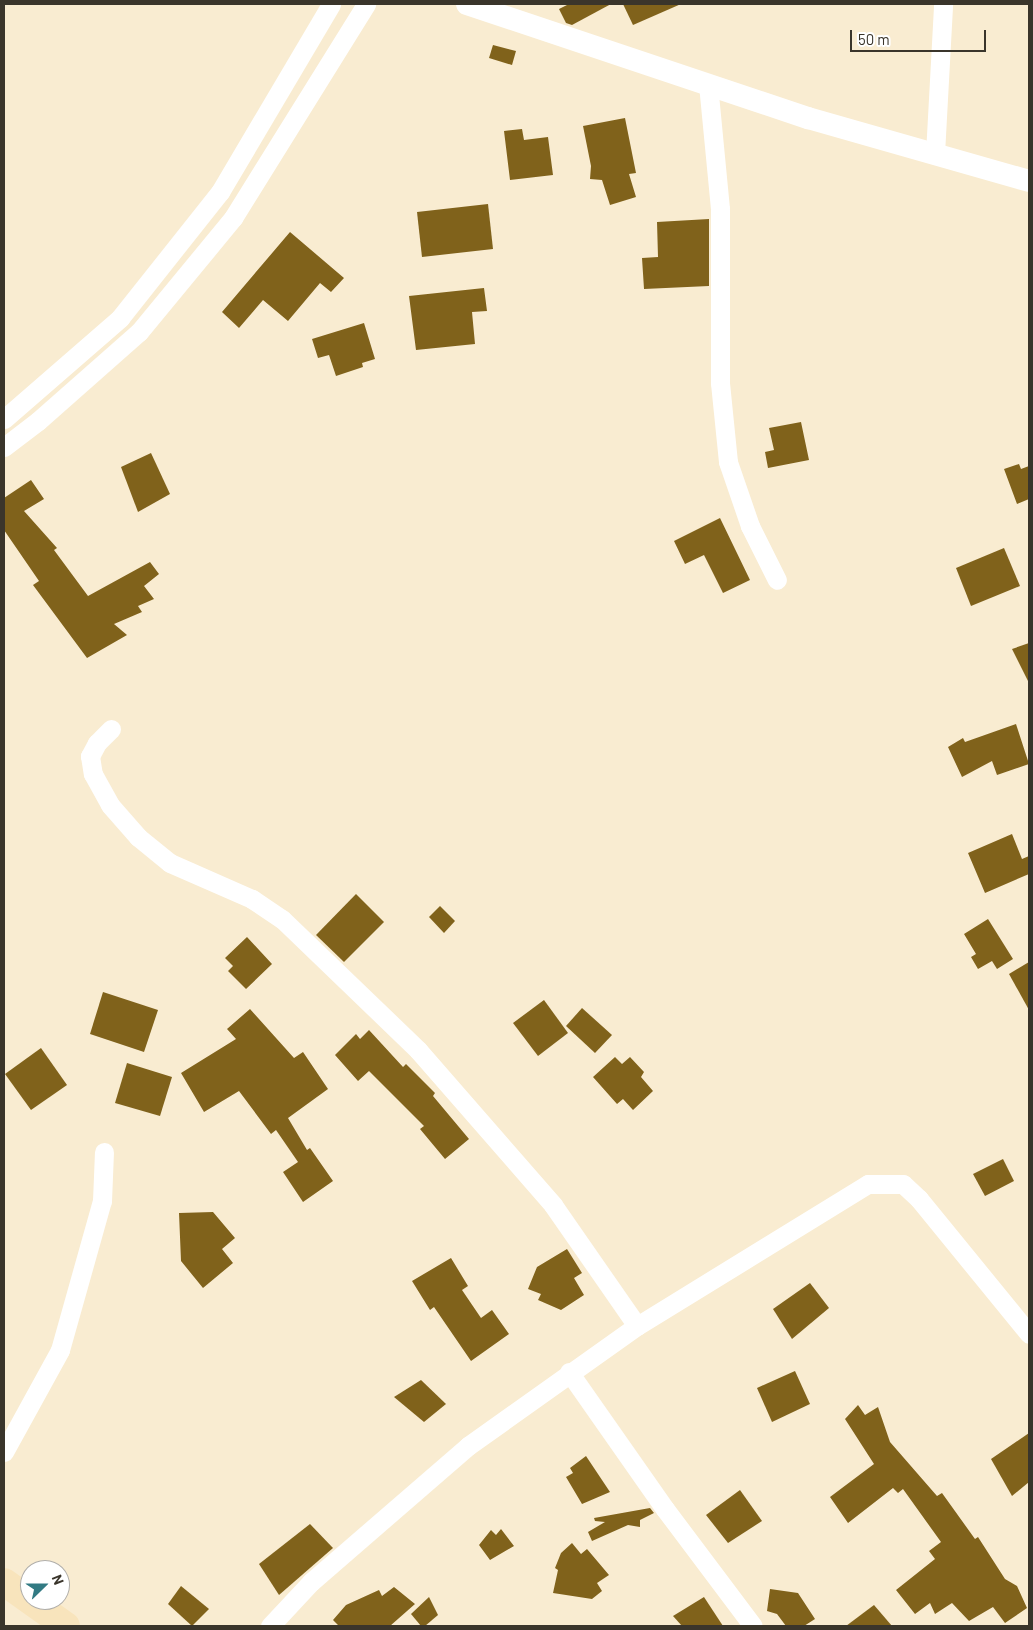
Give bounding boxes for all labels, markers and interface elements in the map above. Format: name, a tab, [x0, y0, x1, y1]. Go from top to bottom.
scale bar	[853, 20, 989, 52]
text: 50 m	[858, 30, 890, 48]
north arrow	[20, 1560, 70, 1610]
text: N	[49, 1572, 68, 1587]

